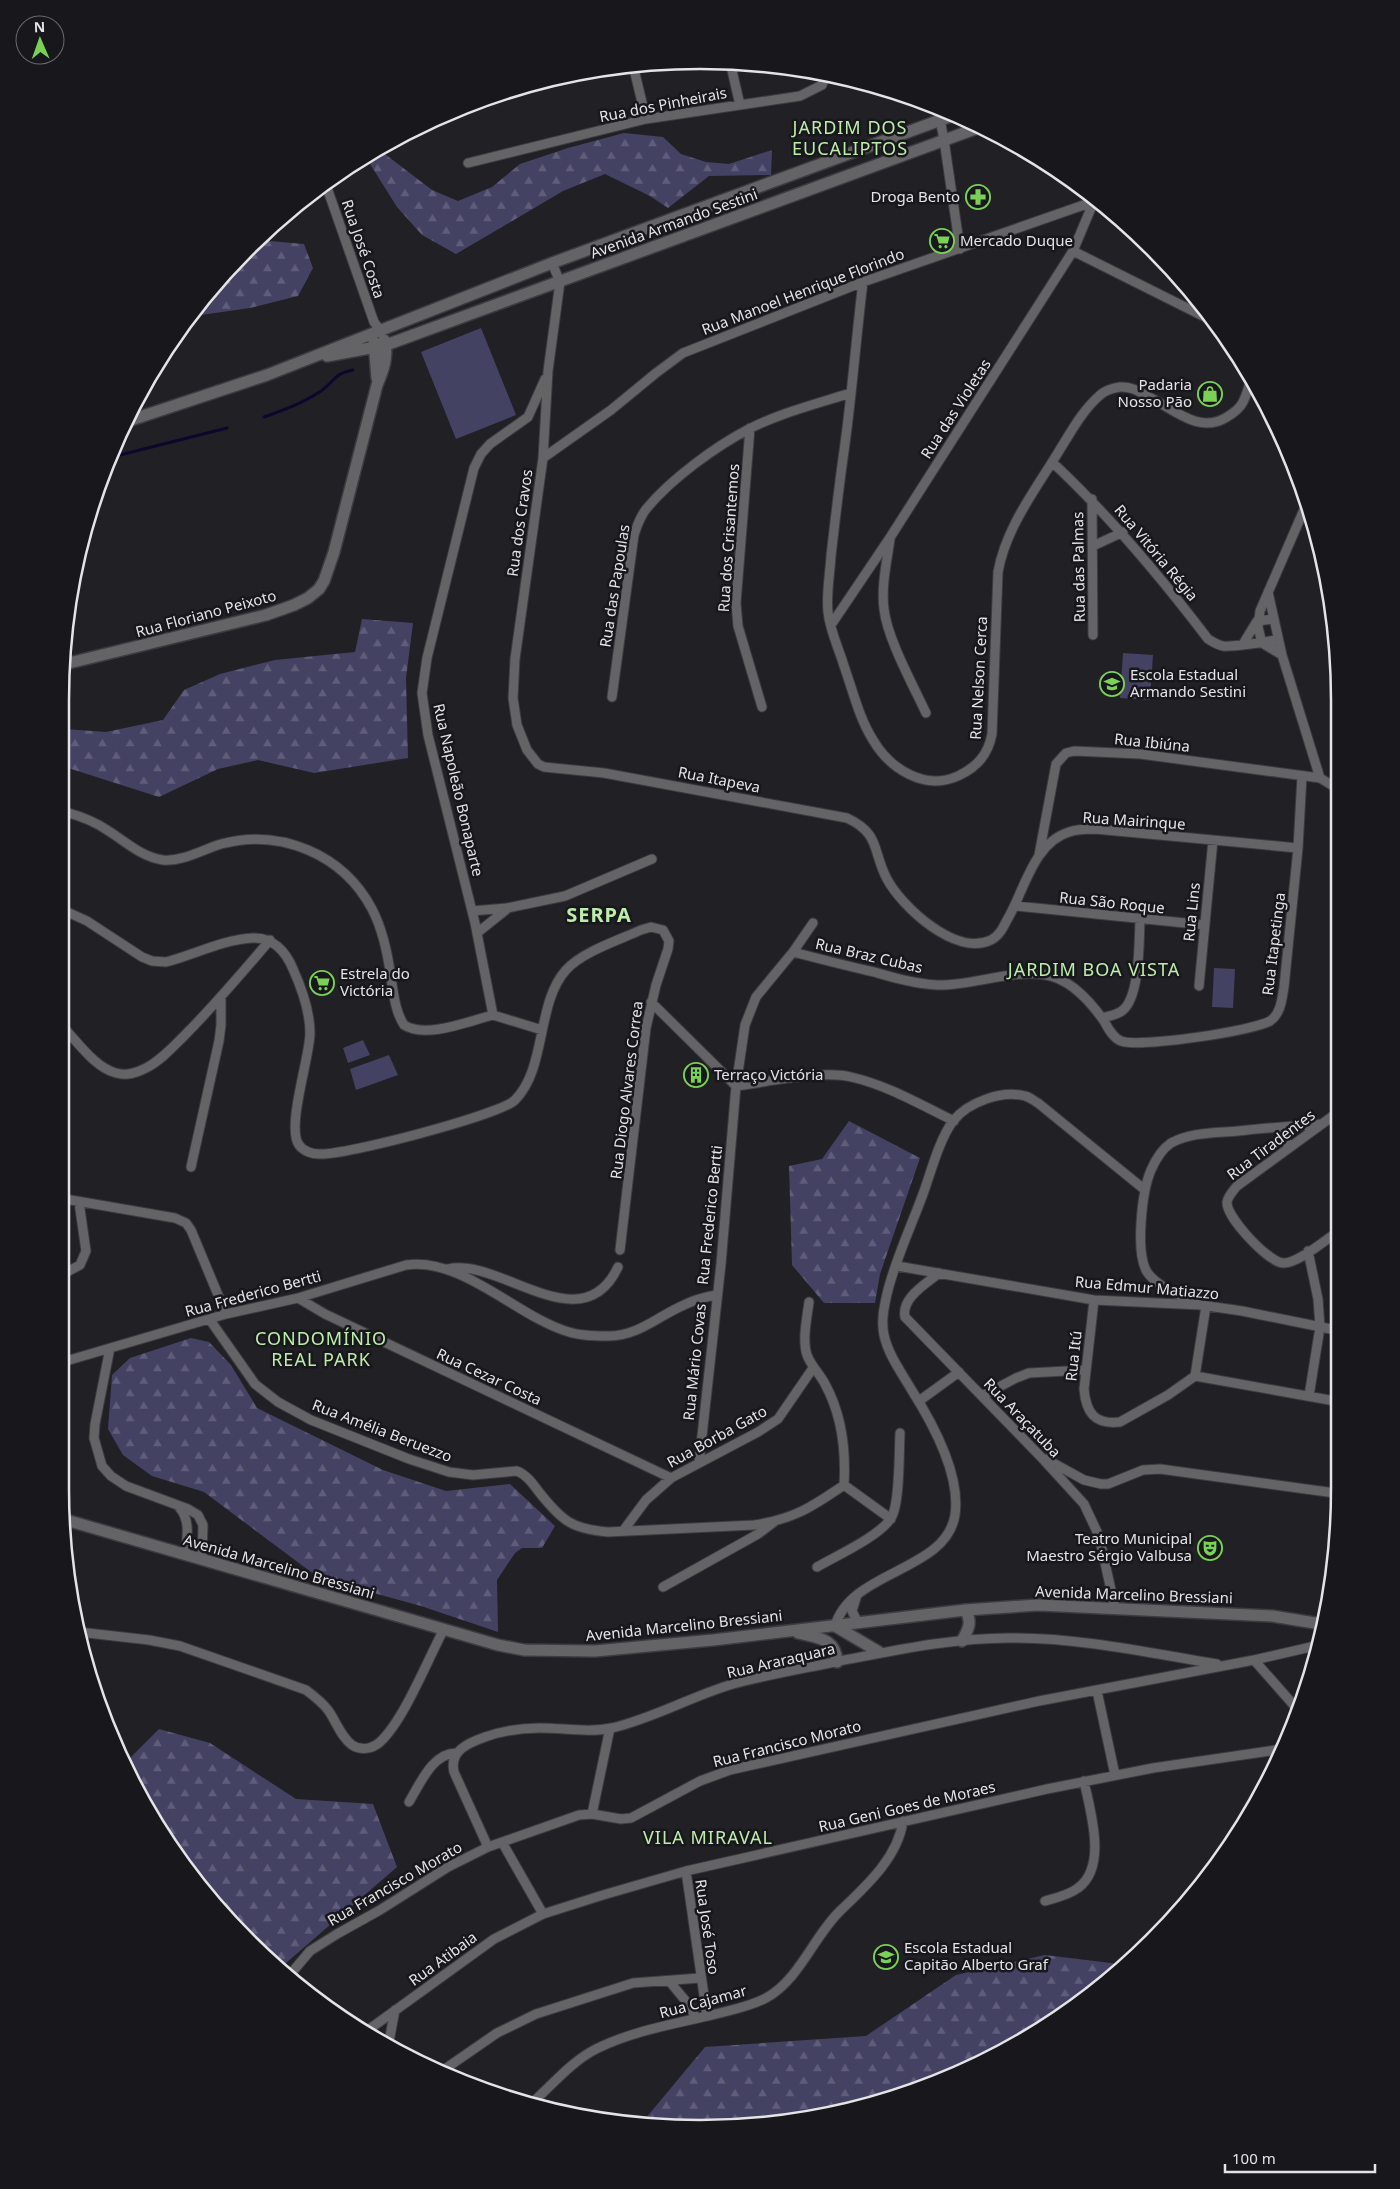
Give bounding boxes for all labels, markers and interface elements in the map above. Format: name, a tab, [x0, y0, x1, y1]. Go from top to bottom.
north arrow	[15, 15, 65, 65]
text: N	[34, 17, 46, 36]
street label: Rua dos Pinheirais	[597, 82, 728, 126]
district label: JARDIM DOS EUCALIPTOS	[791, 115, 908, 160]
street label: Avenida Armando Sestini	[587, 184, 760, 263]
pharmacy icon: Droga Bento	[965, 184, 991, 210]
place label: Droga Bento	[871, 186, 960, 206]
street label: Rua José Costa	[338, 197, 390, 301]
supermarket icon: Mercado Duque	[929, 228, 955, 254]
place label: Mercado Duque	[960, 230, 1073, 250]
street label: Rua Manoel Henrique Florindo	[698, 243, 907, 339]
street label: Rua das Violetas	[915, 355, 995, 462]
place label: Padaria Nosso Pão	[1118, 374, 1192, 411]
shop icon: Padaria Nosso Pão	[1197, 381, 1223, 407]
street label: Rua dos Crisantemos	[713, 463, 743, 613]
street label: Rua dos Cravos	[502, 468, 536, 578]
street label: Rua Vitória Régia	[1111, 500, 1203, 605]
street label: Rua das Palmas	[1067, 512, 1089, 623]
street label: Rua das Papoulas	[594, 523, 634, 649]
street label: Rua Floriano Peixoto	[133, 585, 278, 641]
street label: Rua Nelson Cerca	[965, 616, 991, 740]
place label: Escola Estadual Armando Sestini	[1130, 664, 1246, 701]
school or university icon: Escola Estadual Armando Sestini	[1099, 671, 1125, 697]
street label: Rua Napoleão Bonaparte	[429, 701, 489, 878]
street label: Rua Ibiúna	[1113, 728, 1191, 756]
street label: Rua Itapeva	[676, 761, 762, 797]
street label: Rua Mairinque	[1082, 806, 1186, 834]
street label: Rua Lins	[1178, 881, 1204, 942]
street label: Rua São Roque	[1058, 887, 1166, 917]
street label: Rua Itapetinga	[1257, 891, 1289, 997]
district label: SERPA	[566, 901, 632, 928]
street label: Rua Braz Cubas	[814, 933, 925, 977]
district label: JARDIM BOA VISTA	[1006, 957, 1180, 981]
place label: Estrela do Victória	[340, 963, 410, 1000]
supermarket icon: Estrela do Victória	[309, 970, 335, 996]
street label: Rua Diogo Alvares Correa	[605, 1000, 647, 1180]
building icon: Terraço Victória	[683, 1062, 709, 1088]
place label: Terraço Victória	[714, 1064, 823, 1084]
street label: Rua Tiradentes	[1222, 1104, 1319, 1184]
street label: Rua Frederico Bertti	[692, 1144, 726, 1286]
street label: Rua Frederico Bertti	[182, 1265, 323, 1321]
street label: Rua Edmur Matiazzo	[1074, 1271, 1220, 1303]
street label: Rua Mário Covas	[678, 1302, 710, 1421]
district label: CONDOMÍNIO REAL PARK	[255, 1326, 387, 1371]
street label: Rua Itú	[1060, 1330, 1086, 1382]
street label: Rua Cezar Costa	[434, 1343, 545, 1409]
street label: Rua Araçatuba	[980, 1373, 1066, 1461]
street label: Rua Amélia Beruezzo	[310, 1394, 455, 1466]
street label: Rua Borba Gato	[663, 1400, 770, 1472]
place label: Teatro Municipal Maestro Sérgio Valbusa	[1026, 1528, 1192, 1565]
street label: Avenida Marcelino Bressiani	[181, 1529, 377, 1603]
theatre icon: Teatro Municipal Maestro Sérgio Valbusa	[1197, 1535, 1223, 1561]
street label: Avenida Marcelino Bressiani	[1035, 1581, 1233, 1607]
street label: Avenida Marcelino Bressiani	[584, 1605, 783, 1645]
street label: Rua Araraquara	[725, 1638, 837, 1682]
street label: Rua Francisco Morato	[710, 1715, 863, 1771]
street label: Rua Geni Goes de Moraes	[816, 1776, 997, 1836]
district label: VILA MIRAVAL	[643, 1825, 773, 1849]
street label: Rua Francisco Morato	[324, 1836, 465, 1930]
street label: Rua José Toso	[691, 1878, 725, 1976]
street label: Rua Atibaia	[404, 1927, 481, 1990]
place label: Escola Estadual Capitão Alberto Graf	[904, 1937, 1049, 1974]
school or university icon: Escola Estadual Capitão Alberto Graf	[873, 1944, 899, 1970]
street label: Rua Cajamar	[657, 1980, 749, 2022]
scale bar	[1225, 2142, 1375, 2174]
text: 100 m	[1232, 2148, 1276, 2168]

